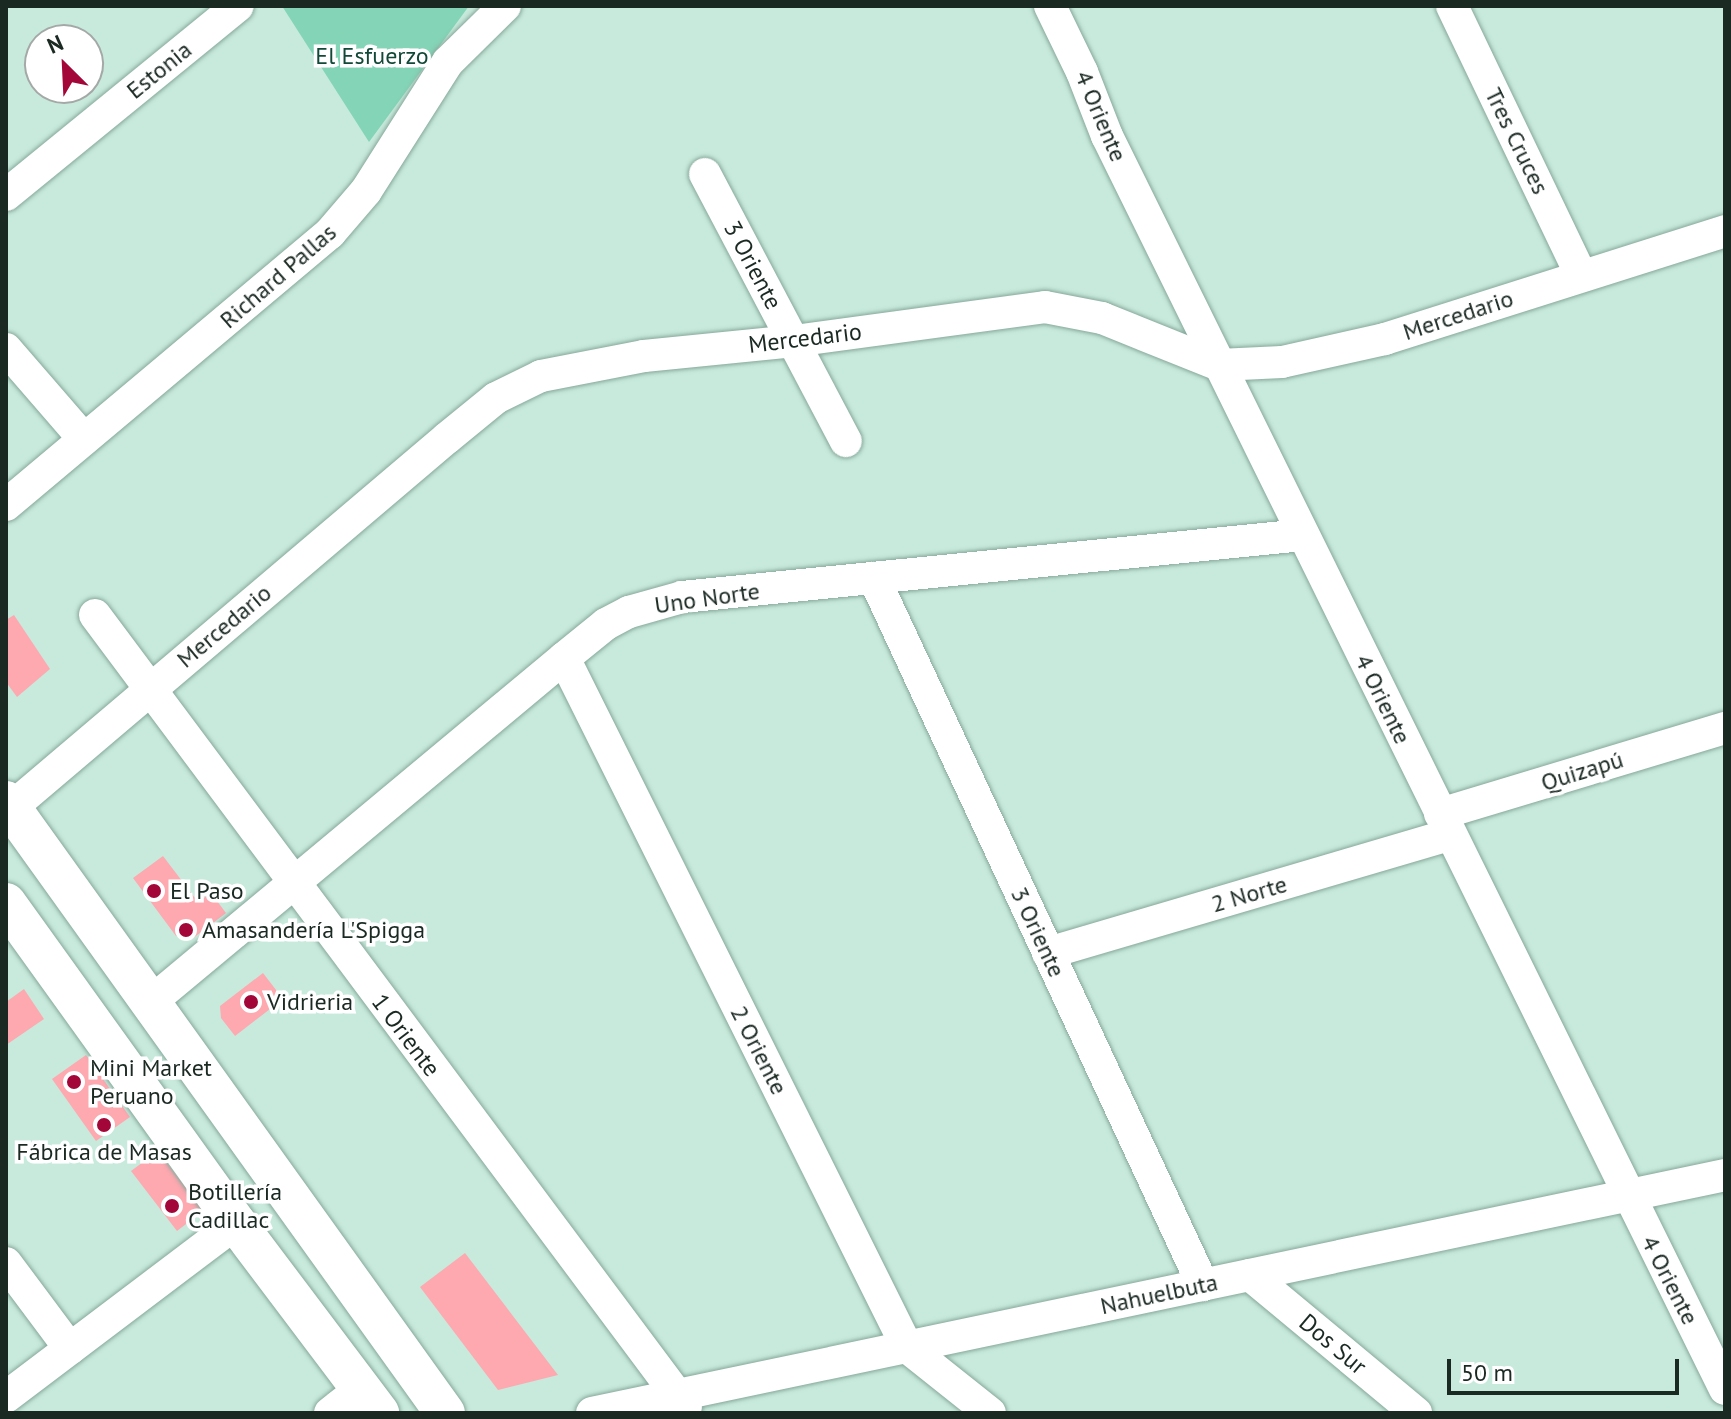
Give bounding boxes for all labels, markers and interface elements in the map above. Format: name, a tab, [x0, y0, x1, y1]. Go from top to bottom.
north arrow	[24, 24, 104, 104]
text: N	[43, 28, 67, 60]
street label: Estonia	[121, 35, 197, 105]
park label: El Esfuerzo	[315, 42, 429, 70]
street label: 4 Oriente	[1069, 66, 1133, 166]
street label: Tres Cruces	[1479, 83, 1555, 199]
street label: 3 Oriente	[718, 216, 788, 314]
street label: Richard Pallas	[214, 218, 342, 334]
street label: Mercedario	[1399, 284, 1517, 346]
street label: Mercedario	[747, 317, 863, 359]
street label: Uno Norte	[653, 576, 761, 620]
street label: Mercedario	[171, 578, 277, 674]
street label: 4 Oriente	[1349, 650, 1417, 748]
street label: Quizapú	[1537, 745, 1627, 797]
street label: 2 Norte	[1208, 869, 1290, 919]
place label: El Paso	[170, 877, 244, 905]
marker: El Paso	[145, 882, 163, 900]
street label: 3 Oriente	[1005, 882, 1071, 982]
place label: Amasandería L'Spigga	[202, 916, 425, 944]
marker: Amasandería L'Spigga	[177, 921, 195, 939]
place label: Vidrieria	[267, 988, 353, 1016]
street label: 1 Oriente	[366, 988, 446, 1082]
marker: Vidrieria	[242, 993, 260, 1011]
street label: 2 Oriente	[724, 1001, 794, 1099]
place label: Mini Market Peruano	[90, 1054, 212, 1110]
marker: Mini Market Peruano	[65, 1073, 83, 1091]
marker: Fábrica de Masas	[95, 1116, 113, 1134]
place label: Fábrica de Masas	[16, 1138, 192, 1166]
place label: Botillería Cadillac	[188, 1178, 282, 1234]
marker: Botillería Cadillac	[163, 1197, 181, 1215]
street label: 4 Oriente	[1635, 1231, 1705, 1329]
street label: Nahuelbuta	[1098, 1268, 1220, 1320]
street label: Dos Sur	[1294, 1308, 1372, 1380]
scale bar	[1451, 1343, 1683, 1393]
text: 50 m	[1461, 1357, 1513, 1388]

